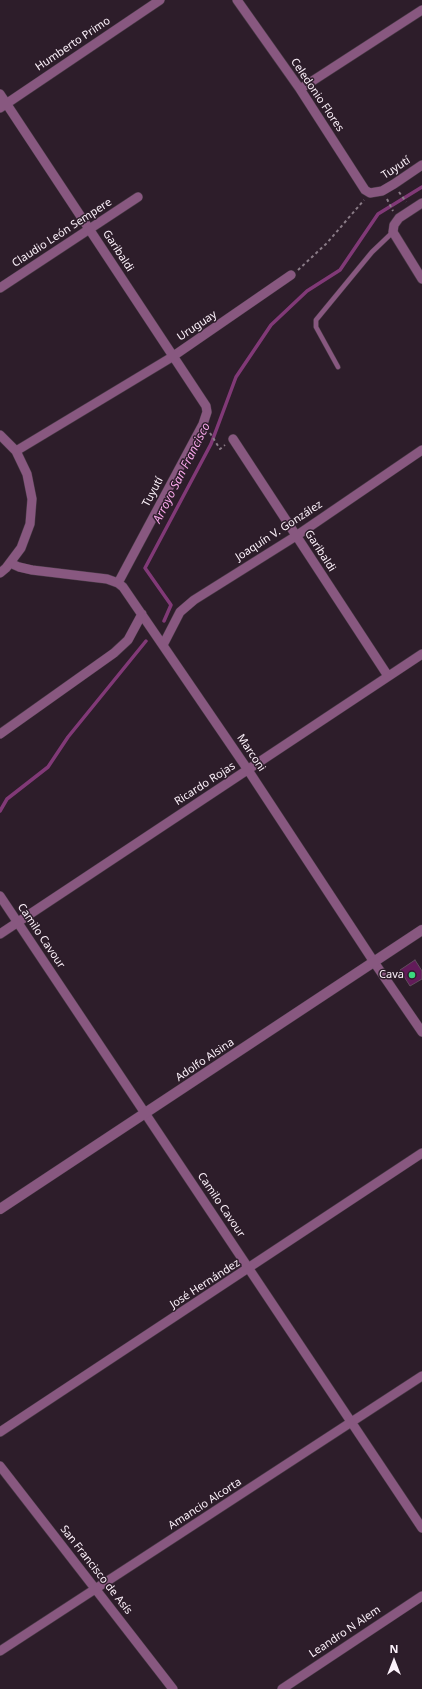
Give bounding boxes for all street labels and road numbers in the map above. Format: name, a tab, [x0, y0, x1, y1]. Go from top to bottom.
street label: Humberto Primo	[33, 14, 113, 74]
street label: Celedonio Flores	[288, 56, 346, 134]
street label: Tuyutí	[379, 154, 413, 182]
street label: Claudio León Sempere	[10, 196, 114, 270]
street label: Garibaldi	[100, 228, 136, 274]
street label: Uruguay	[175, 308, 219, 344]
street label: Tuyutí	[140, 475, 166, 509]
street label: Joaquín V. González	[233, 498, 325, 564]
street label: Garibaldi	[302, 528, 338, 574]
street label: Marconi	[234, 732, 268, 774]
street label: Ricardo Rojas	[172, 760, 238, 808]
street label: Camilo Cavour	[14, 901, 68, 971]
street label: Adolfo Alsina	[173, 1036, 237, 1084]
street label: Camilo Cavour	[194, 1170, 248, 1240]
street label: José Hernández	[168, 1256, 242, 1312]
street label: Amancio Alcorta	[166, 1475, 244, 1533]
street label: San Francisco de Asís	[57, 1523, 135, 1617]
street label: Leandro N Alem	[307, 1603, 383, 1661]

